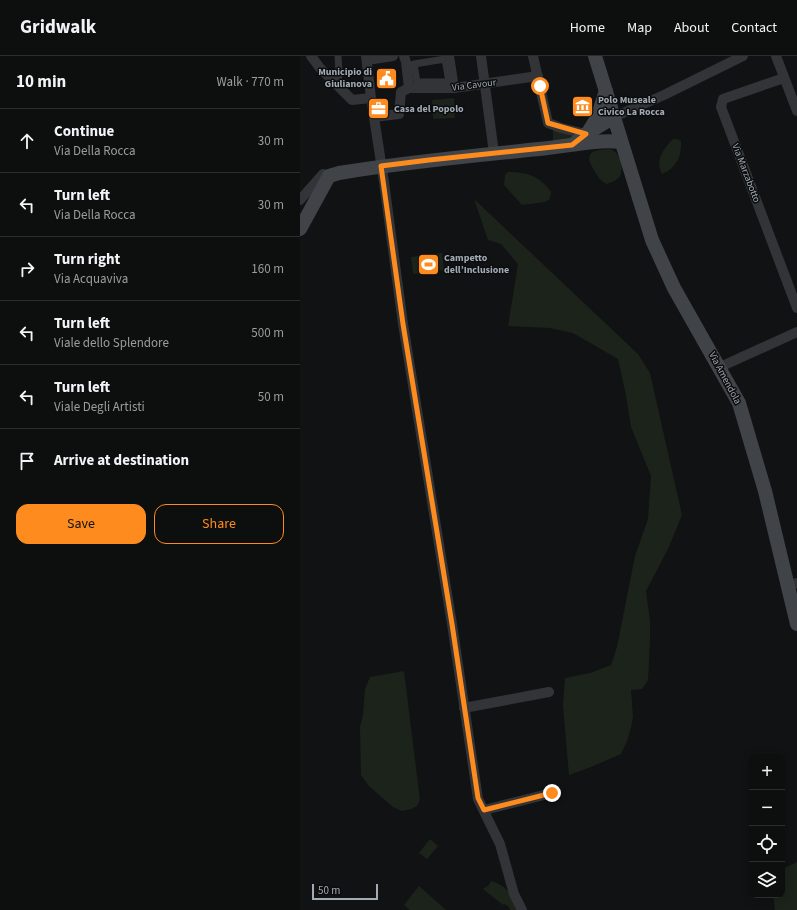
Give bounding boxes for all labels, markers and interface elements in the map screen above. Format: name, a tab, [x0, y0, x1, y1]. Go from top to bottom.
text: Gridwalk	[20, 14, 96, 41]
text: Home	[570, 18, 605, 38]
text: Map	[627, 18, 652, 38]
text: About	[674, 18, 709, 38]
text: Contact	[731, 18, 777, 38]
place label: Municipio di Giulianova	[318, 65, 372, 91]
public building icon: Municipio di Giulianova	[374, 65, 400, 91]
text: 10 min	[16, 70, 66, 94]
text: Walk · 770 m	[216, 73, 284, 91]
street label: Via Cavour	[451, 75, 497, 95]
route start	[531, 77, 549, 95]
museum icon: Polo Museale Civico La Rocca	[570, 93, 596, 119]
place label: Polo Museale Civico La Rocca	[598, 93, 665, 119]
office icon: Casa del Popolo	[366, 96, 392, 122]
place label: Casa del Popolo	[394, 102, 464, 116]
text: Continue	[54, 121, 114, 142]
icon: ahead	[16, 130, 38, 152]
text: 30 m	[258, 132, 284, 150]
text: Via Della Rocca	[54, 142, 136, 160]
street label: Via Marzabotto	[728, 142, 764, 204]
text: Turn left	[54, 185, 110, 206]
icon: left	[16, 194, 38, 216]
text: 30 m	[258, 196, 284, 214]
text: Via Della Rocca	[54, 206, 136, 224]
text: Turn right	[54, 249, 120, 270]
sports icon: Campetto dell’Inclusione	[415, 251, 441, 277]
place label: Campetto dell’Inclusione	[444, 251, 509, 277]
icon: right	[16, 258, 38, 280]
text: 160 m	[251, 260, 284, 278]
text: Via Acquaviva	[54, 270, 128, 288]
text: Turn left	[54, 313, 110, 334]
icon: left	[16, 322, 38, 344]
text: 500 m	[251, 324, 284, 342]
text: Viale dello Splendore	[54, 334, 169, 352]
street label: Via Amendola	[705, 349, 745, 407]
text: Turn left	[54, 377, 110, 398]
icon: left	[16, 386, 38, 408]
text: 50 m	[258, 388, 284, 406]
text: Viale Degli Artisti	[54, 398, 145, 416]
icon: arrive	[16, 450, 38, 472]
text: Arrive at destination	[54, 450, 189, 471]
button: Save	[16, 504, 146, 544]
button: Share	[154, 504, 284, 544]
map controls	[749, 754, 785, 898]
button: +	[749, 754, 785, 790]
route end	[543, 784, 561, 802]
button: −	[749, 790, 785, 826]
button: locate	[749, 826, 785, 862]
button: layers	[749, 862, 785, 898]
scale bar	[312, 882, 378, 901]
text: 50 m	[318, 883, 340, 898]

